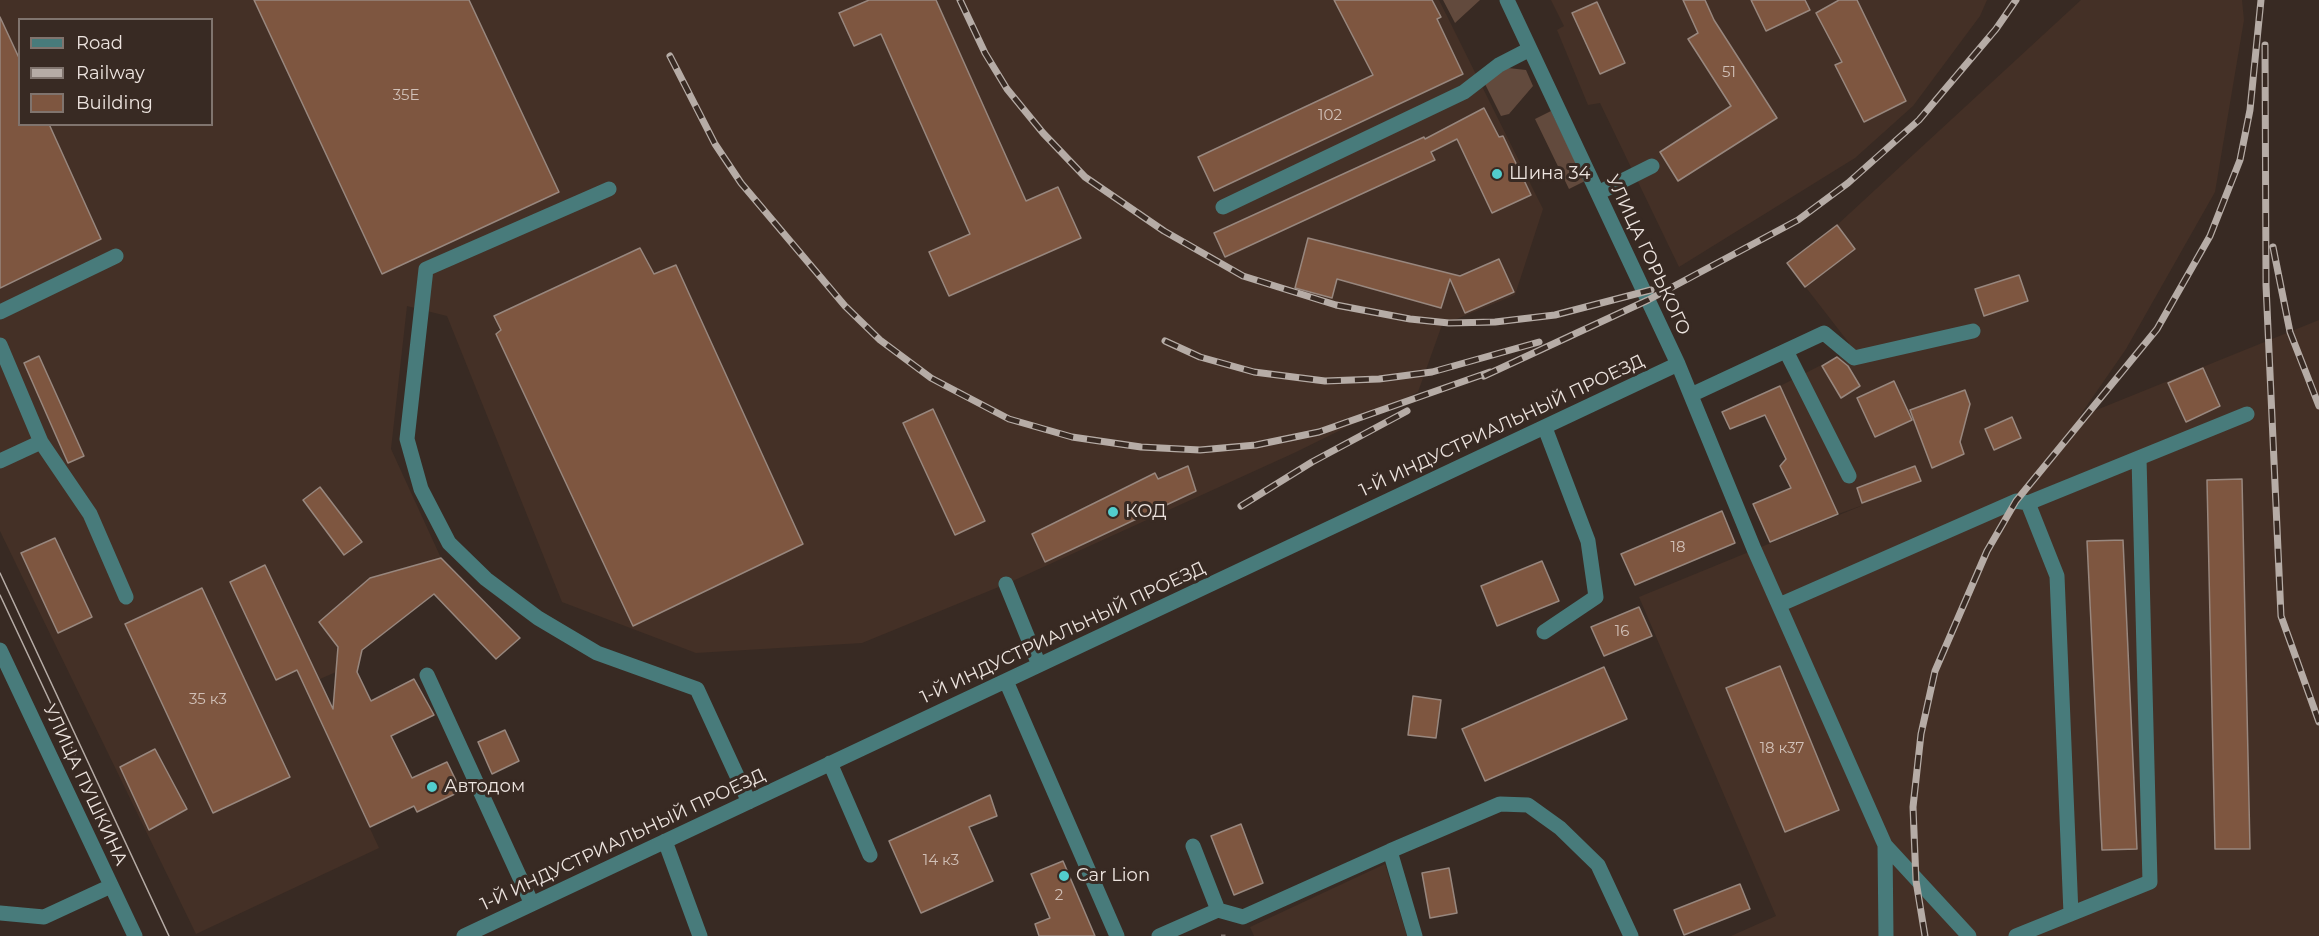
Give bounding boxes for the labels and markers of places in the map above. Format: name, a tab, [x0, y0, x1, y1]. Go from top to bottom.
place label: Шина 34	[1509, 163, 1590, 185]
marker: Шина 34	[1490, 167, 1504, 181]
place label: КОД	[1125, 501, 1166, 523]
marker: КОД	[1106, 505, 1120, 519]
place label: Автодом	[444, 776, 525, 798]
marker: Автодом	[425, 780, 439, 794]
place label: Car Lion	[1076, 865, 1150, 887]
marker: Car Lion	[1057, 869, 1071, 883]

